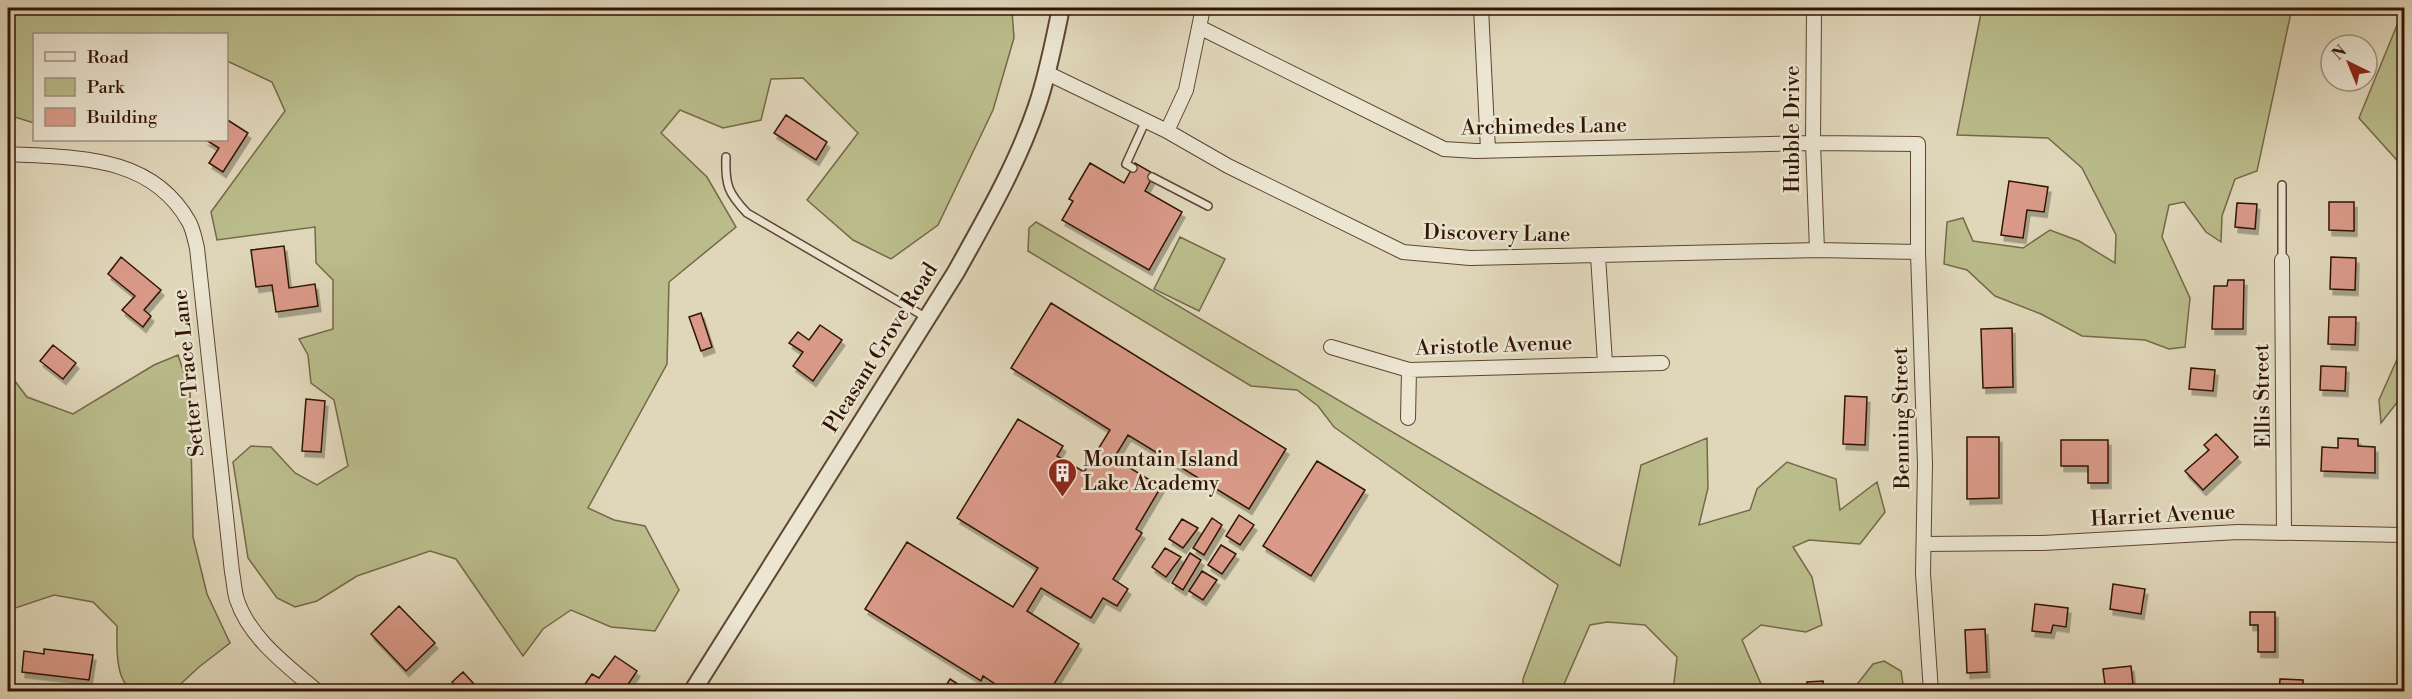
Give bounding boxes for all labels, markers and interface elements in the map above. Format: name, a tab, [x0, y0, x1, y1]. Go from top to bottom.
legend	[33, 33, 228, 141]
north arrow	[2319, 33, 2379, 93]
text: N	[2328, 41, 2351, 64]
text: Road	[87, 46, 130, 69]
street label: Hubble Drive	[1780, 65, 1806, 193]
text: Park	[87, 76, 126, 99]
text: Building	[86, 106, 158, 129]
street label: Archimedes Lane	[1460, 113, 1627, 141]
street label: Discovery Lane	[1423, 220, 1571, 248]
street label: Pleasant Grove Road	[818, 258, 944, 438]
street label: Setter Trace Lane	[167, 288, 211, 458]
street label: Aristotle Avenue	[1414, 330, 1573, 362]
street label: Ellis Street	[2249, 343, 2277, 448]
street label: Benning Street	[1888, 346, 1916, 490]
place label: Mountain Island Lake Academy	[1083, 447, 1239, 497]
building icon: Mountain Island Lake Academy	[1046, 456, 1078, 498]
street label: Harriet Avenue	[2090, 499, 2236, 533]

